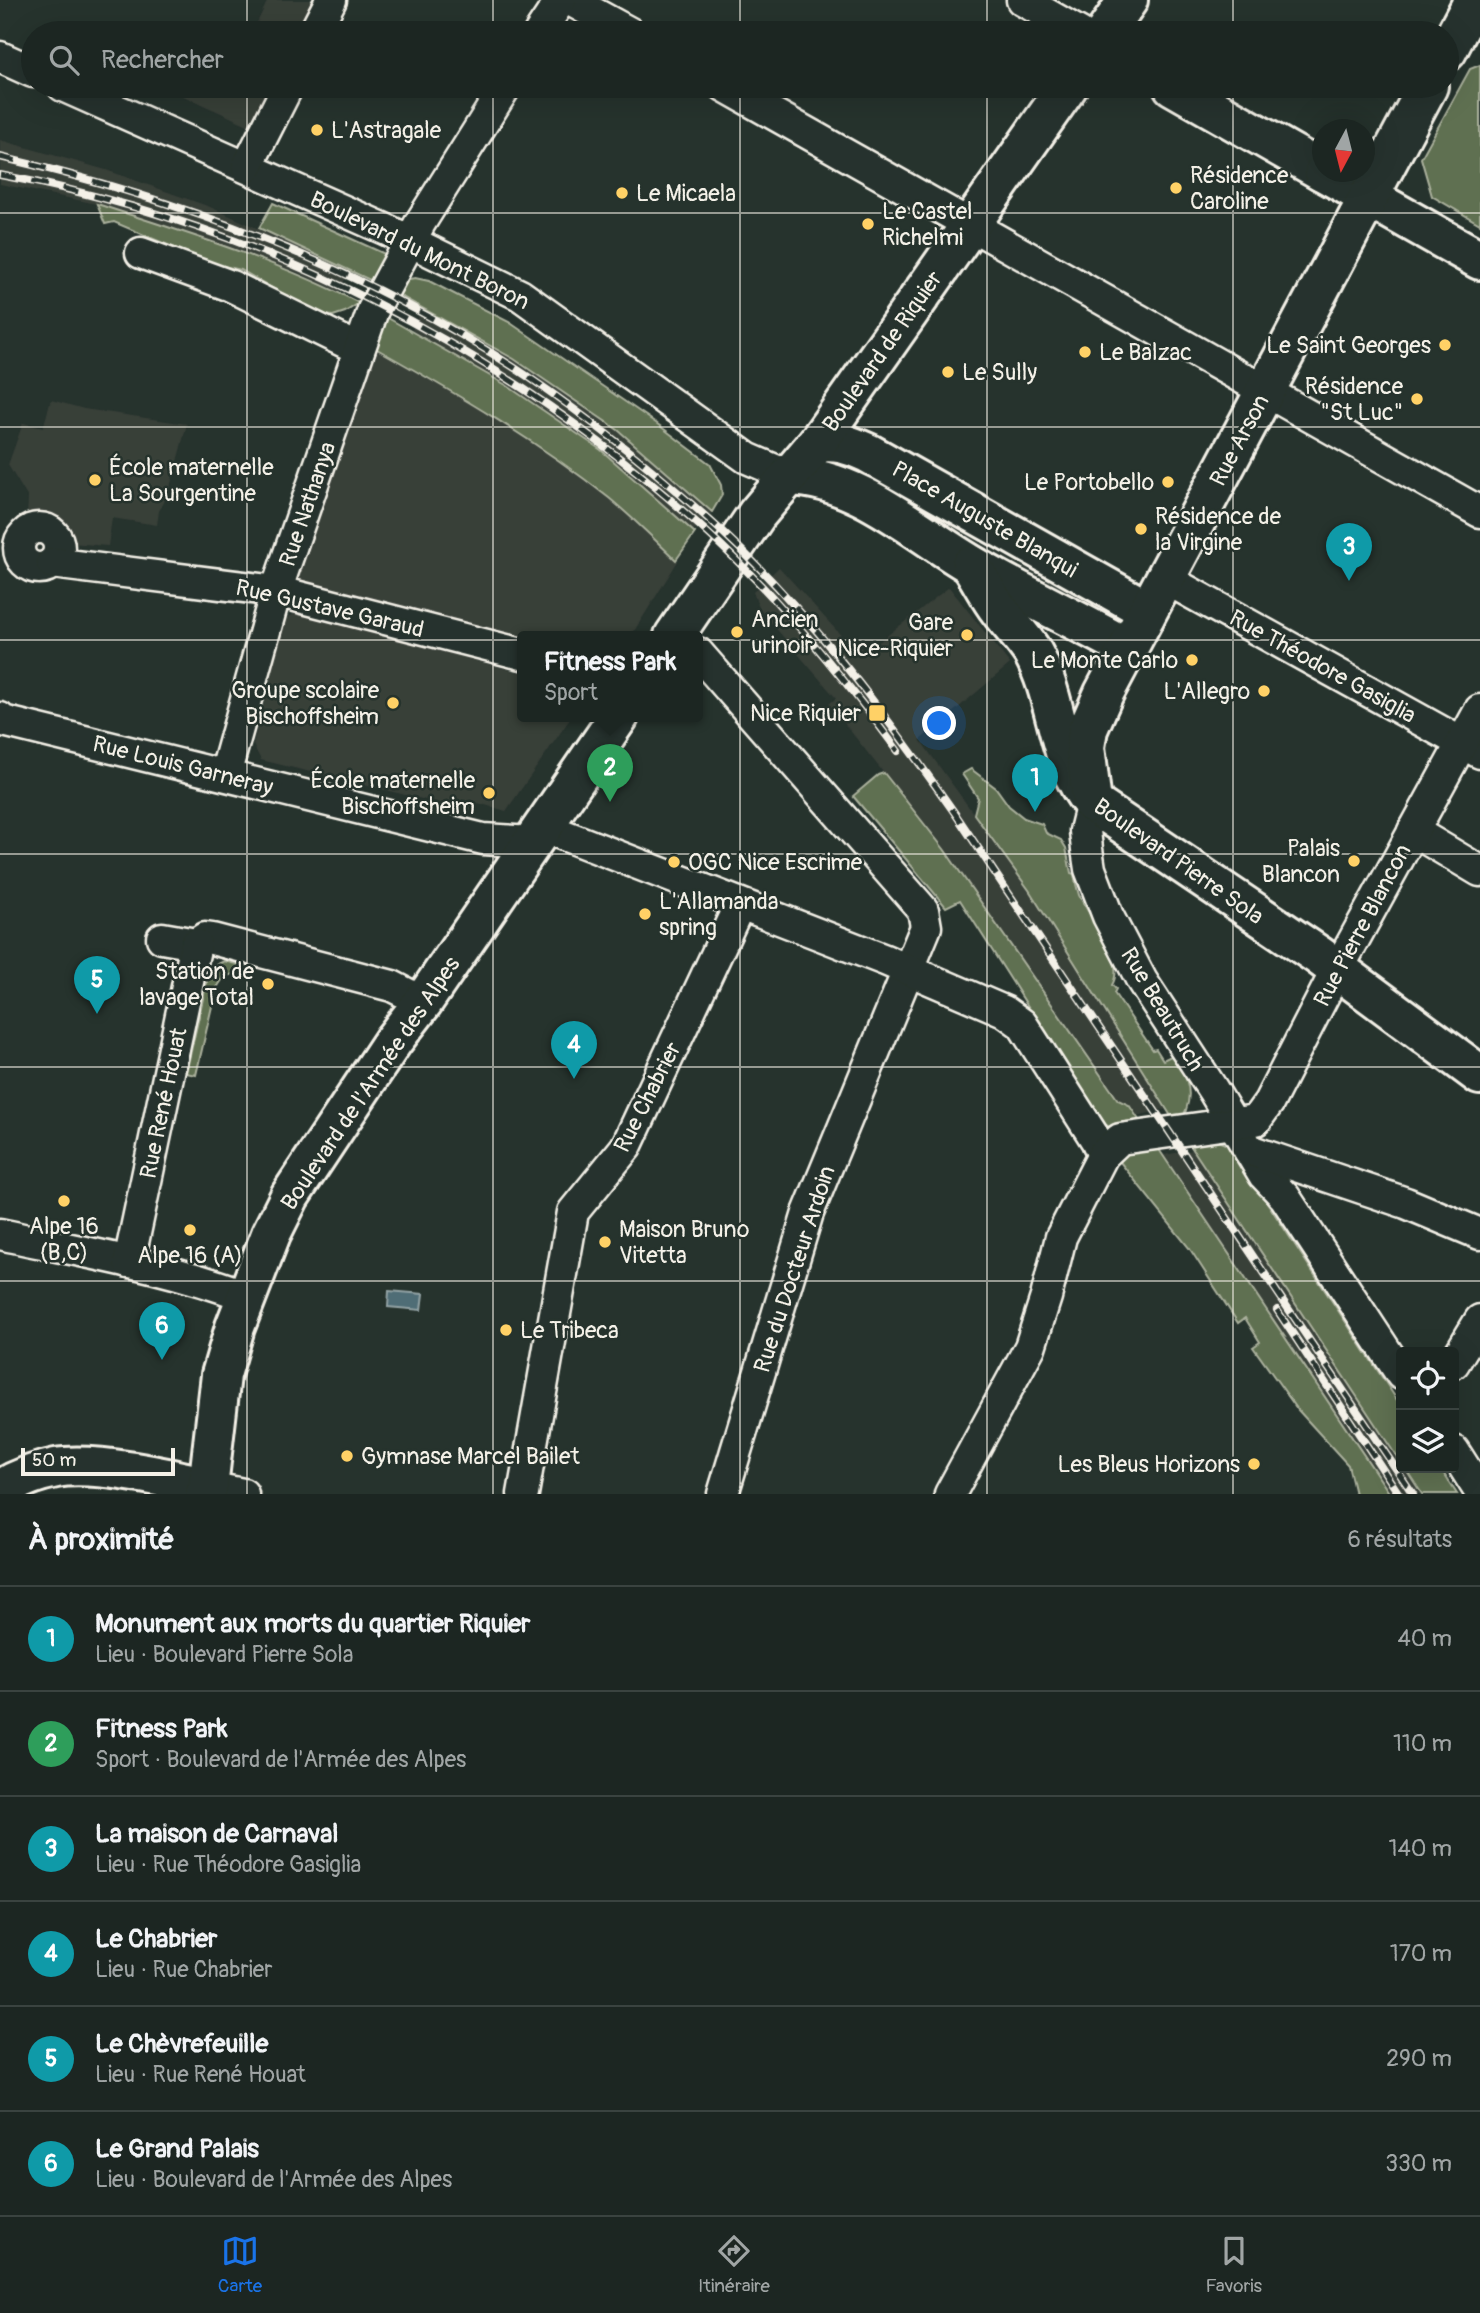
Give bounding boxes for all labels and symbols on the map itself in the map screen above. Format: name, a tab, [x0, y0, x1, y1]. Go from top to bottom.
place label: L'Astragale	[331, 116, 442, 145]
north arrow	[1312, 119, 1375, 182]
marker: L'Astragale	[309, 122, 325, 138]
place label: Résidence Caroline	[1190, 161, 1289, 216]
place label: Le Micaela	[636, 179, 736, 208]
marker: Résidence Caroline	[1168, 180, 1184, 196]
street label: Boulevard du Mont Boron	[305, 185, 534, 316]
marker: Le Micaela	[614, 185, 630, 201]
place label: Le Castel Richelmi	[882, 197, 973, 252]
marker: Le Castel Richelmi	[860, 216, 876, 232]
street label: Boulevard de Riquier	[816, 265, 949, 437]
place label: Le Saint Georges	[1266, 331, 1431, 360]
marker: Le Saint Georges	[1437, 337, 1453, 353]
place label: Le Balzac	[1099, 338, 1192, 367]
marker: Le Balzac	[1077, 344, 1093, 360]
place label: Le Sully	[962, 358, 1037, 387]
marker: Le Sully	[940, 364, 956, 380]
place label: Résidence "St Luc"	[1305, 372, 1404, 427]
street label: Rue Arson	[1203, 389, 1276, 491]
marker: Résidence "St Luc"	[1409, 391, 1425, 407]
street label: Rue Nathanya	[273, 438, 342, 570]
place label: École maternelle La Sourgentine	[109, 453, 274, 508]
street label: Place Auguste Blanqui	[887, 455, 1083, 584]
place label: Le Portobello	[1024, 468, 1154, 497]
marker: École maternelle La Sourgentine	[87, 472, 103, 488]
marker: Le Portobello	[1160, 474, 1176, 490]
place label: Résidence de la Virgine	[1155, 502, 1282, 557]
marker: Résidence de la Virgine	[1133, 521, 1149, 537]
pin: 3	[1326, 523, 1372, 581]
street label: Rue Gustave Garaud	[233, 573, 427, 644]
street label: Rue Théodore Gasiglia	[1224, 603, 1421, 730]
place label: Ancien urinoir	[751, 605, 819, 660]
place label: Gare Nice-Riquier	[837, 608, 954, 663]
marker: Ancien urinoir	[729, 624, 745, 640]
marker: Gare Nice-Riquier	[959, 627, 975, 643]
place label: Le Monte Carlo	[1031, 646, 1178, 675]
marker: Le Monte Carlo	[1184, 652, 1200, 668]
place label: Groupe scolaire Bischoffsheim	[231, 676, 380, 731]
place label: L'Allegro	[1164, 677, 1250, 706]
marker: L'Allegro	[1256, 683, 1272, 699]
marker: Groupe scolaire Bischoffsheim	[385, 695, 401, 711]
place label: Nice Riquier	[750, 699, 861, 728]
marker: Nice Riquier	[867, 703, 887, 723]
your location	[922, 706, 956, 740]
street label: Rue Louis Garneray	[90, 729, 276, 802]
pin: 2	[587, 744, 633, 802]
pin: 1	[1012, 754, 1058, 812]
place label: École maternelle Bischoffsheim	[310, 766, 476, 821]
marker: École maternelle Bischoffsheim	[481, 785, 497, 801]
street label: Boulevard Pierre Sola	[1088, 792, 1269, 931]
place label: Palais Blancon	[1262, 834, 1340, 889]
street label: Rue Pierre Blancon	[1307, 839, 1417, 1012]
place label: OGC Nice Escrime	[688, 848, 863, 877]
marker: Palais Blancon	[1346, 853, 1362, 869]
marker: OGC Nice Escrime	[666, 854, 682, 870]
place label: L'Allamanda spring	[659, 887, 779, 942]
marker: L'Allamanda spring	[637, 906, 653, 922]
street label: Rue Beautruch	[1114, 942, 1211, 1076]
street label: Boulevard de l'Armée des Alpes	[275, 951, 466, 1216]
pin: 5	[74, 956, 120, 1014]
place label: Station de lavage Total	[139, 957, 255, 1012]
marker: Station de lavage Total	[260, 976, 276, 992]
pin: 4	[551, 1021, 597, 1079]
street label: Rue René Houat	[133, 1024, 194, 1181]
street label: Rue Chabrier	[607, 1037, 688, 1157]
street label: Rue du Docteur Ardoin	[747, 1162, 842, 1376]
marker: Alpe 16 (B,C)	[56, 1193, 72, 1209]
place label: Alpe 16 (B,C)	[29, 1212, 99, 1267]
place label: Maison Bruno Vitetta	[619, 1215, 749, 1270]
marker: Alpe 16 (A)	[182, 1222, 198, 1238]
marker: Maison Bruno Vitetta	[597, 1234, 613, 1250]
place label: Alpe 16 (A)	[137, 1241, 243, 1270]
pin: 6	[139, 1302, 185, 1360]
place label: Le Tribeca	[520, 1316, 619, 1345]
marker: Le Tribeca	[498, 1322, 514, 1338]
place label: Gymnase Marcel Bailet	[361, 1442, 580, 1471]
scale bar	[21, 1445, 175, 1477]
marker: Gymnase Marcel Bailet	[339, 1448, 355, 1464]
place label: Les Bleus Horizons	[1058, 1450, 1240, 1479]
marker: Les Bleus Horizons	[1246, 1456, 1262, 1472]

